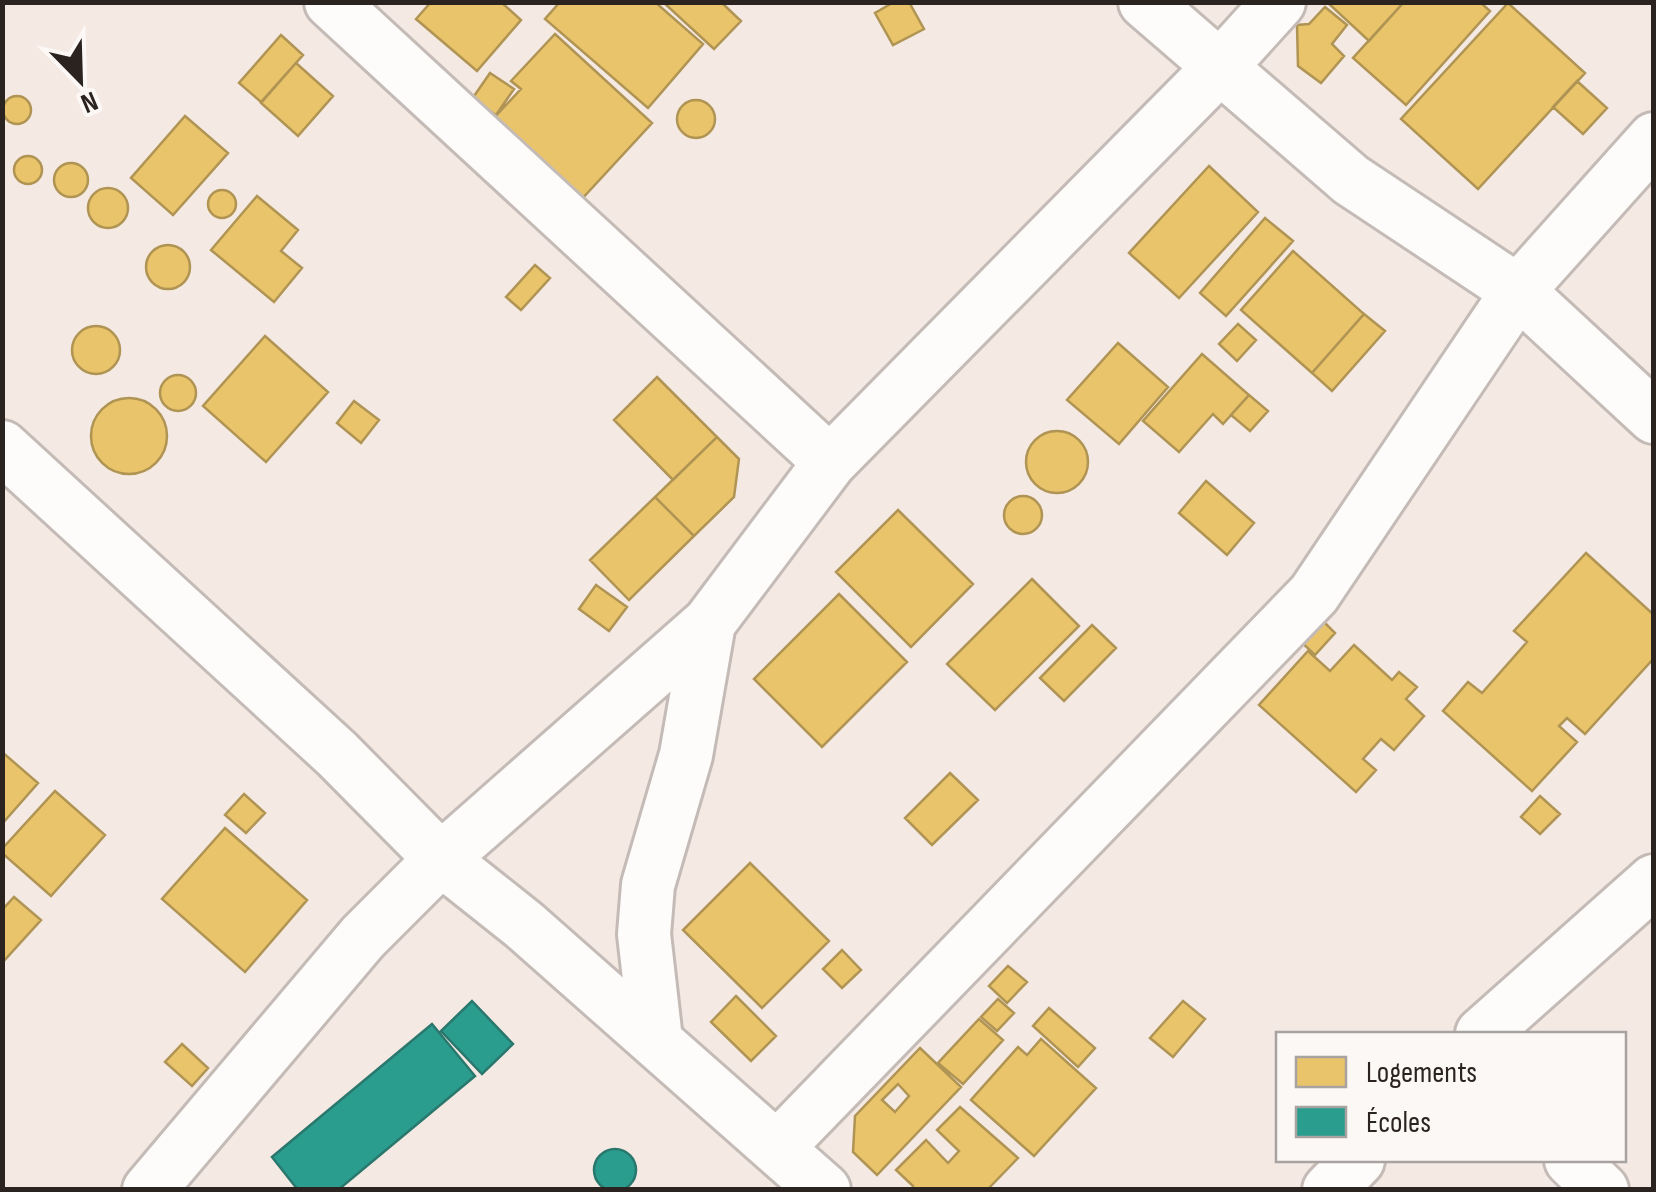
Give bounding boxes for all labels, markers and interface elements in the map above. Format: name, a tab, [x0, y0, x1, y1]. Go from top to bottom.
north arrow	[30, 30, 130, 130]
text: N	[76, 84, 103, 120]
legend	[1276, 1032, 1626, 1162]
text: Logements	[1366, 1055, 1477, 1091]
text: Écoles	[1366, 1105, 1431, 1141]

